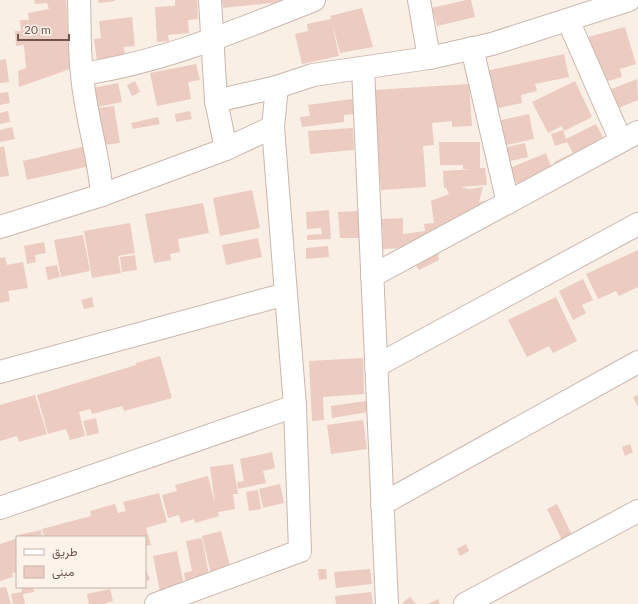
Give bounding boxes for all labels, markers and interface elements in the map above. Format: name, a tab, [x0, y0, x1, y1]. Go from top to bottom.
scale bar	[18, 16, 69, 42]
text: 20 m	[24, 22, 51, 37]
legend	[16, 536, 146, 588]
text: طريق	[52, 544, 78, 560]
text: مبنى	[52, 564, 74, 580]

